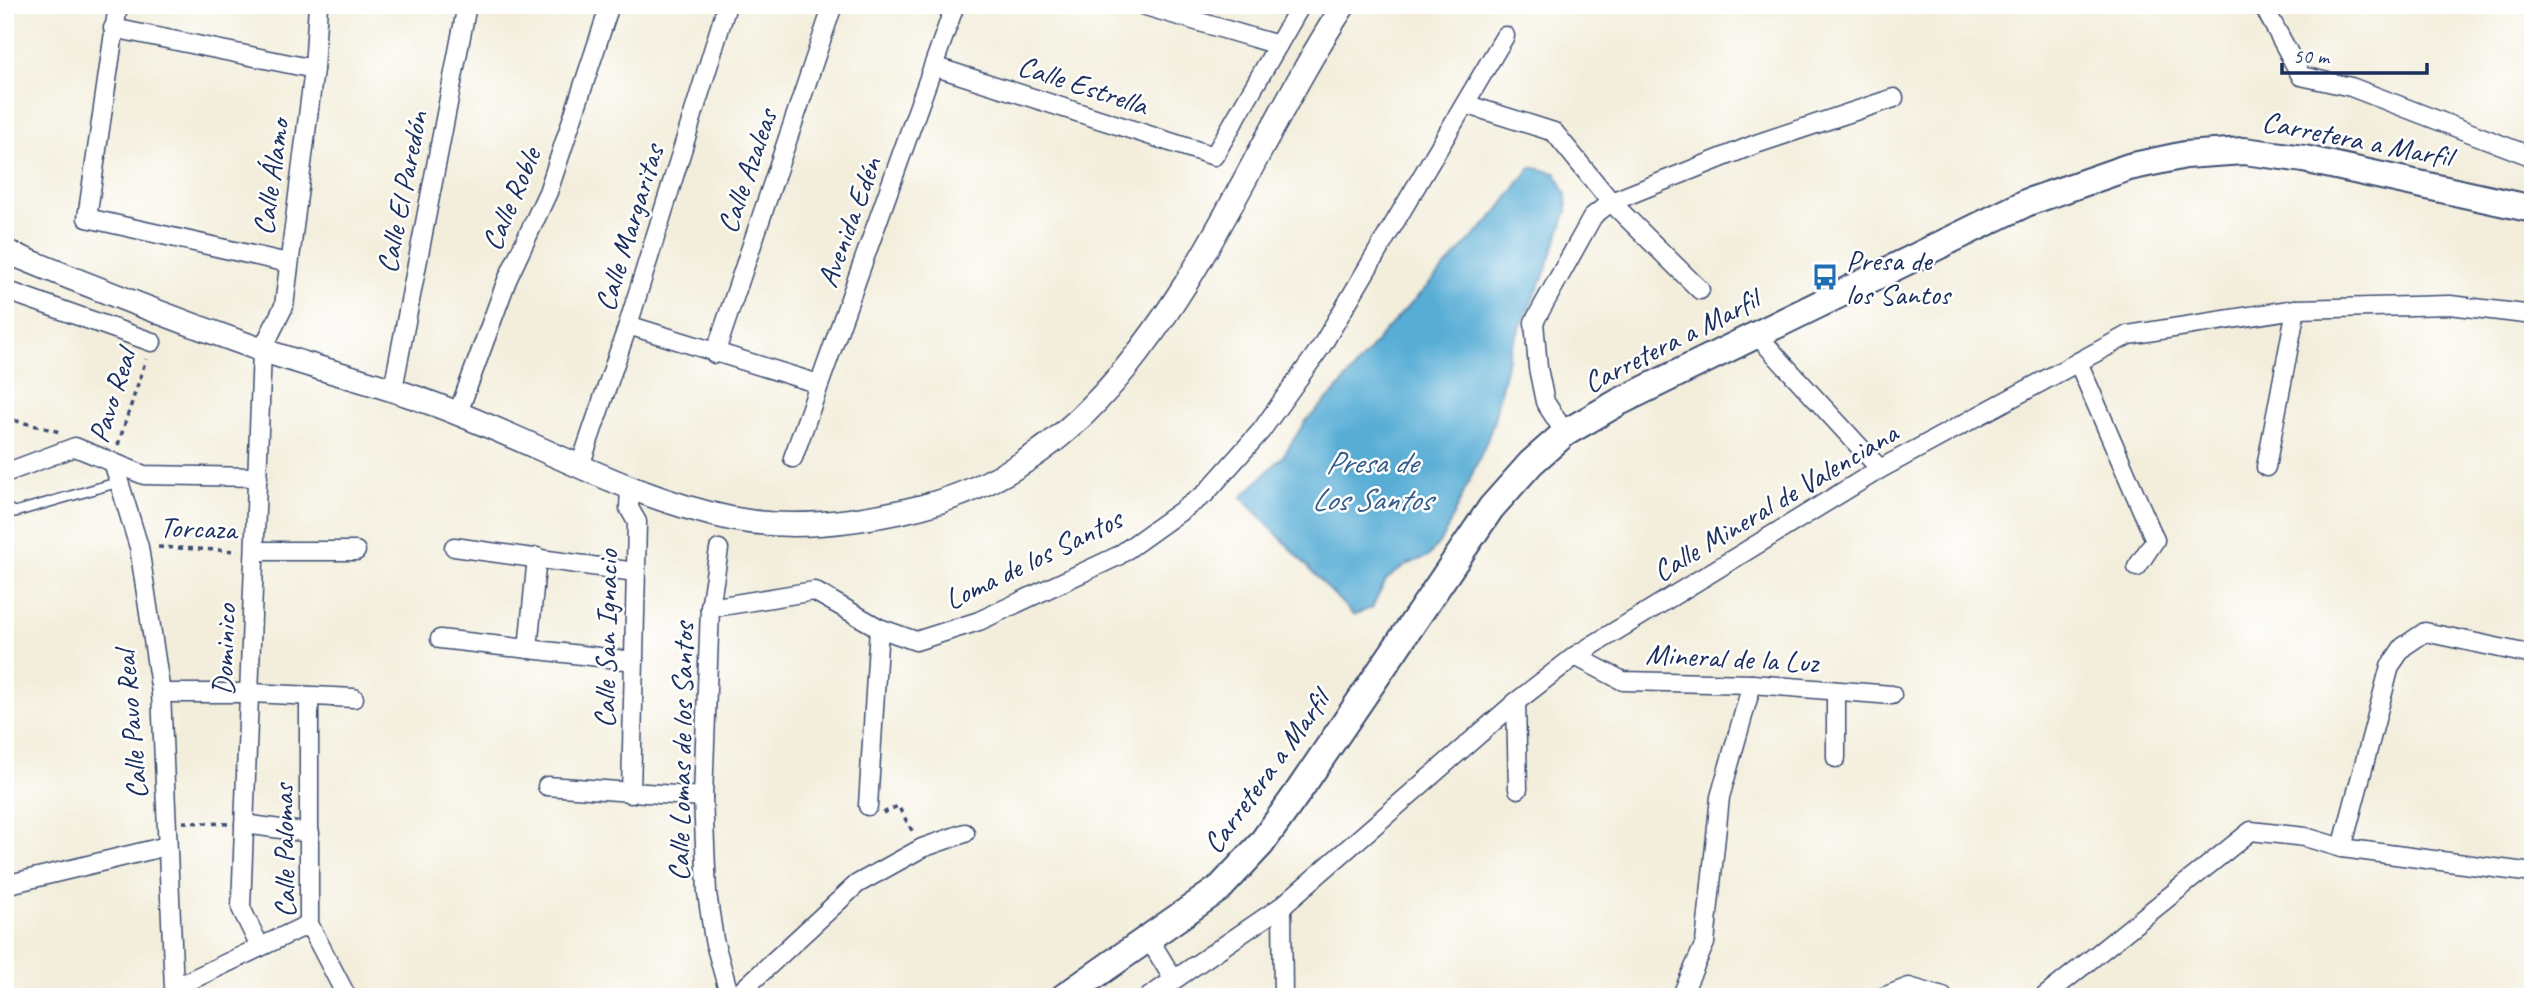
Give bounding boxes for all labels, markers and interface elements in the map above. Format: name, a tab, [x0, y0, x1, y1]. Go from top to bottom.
scale bar	[2282, 32, 2428, 76]
text: 50 m	[2293, 43, 2331, 69]
street label: Calle Estrella	[1013, 46, 1155, 124]
street label: Calle Azaleas	[708, 102, 787, 238]
street label: Carretera a Marfil	[2259, 102, 2460, 177]
street label: Calle El Paredón	[368, 106, 437, 276]
street label: Calle Álamo	[244, 113, 298, 237]
street label: Calle Margaritas	[586, 138, 673, 316]
street label: Calle Roble	[472, 140, 550, 256]
street label: Avenida Edén	[808, 150, 891, 292]
place label: Presa de los Santos	[1846, 241, 1953, 313]
bus stop icon: Presa de los Santos	[1810, 262, 1840, 292]
street label: Carretera a Marfil	[1577, 278, 1770, 402]
street label: Pavo Real	[79, 340, 146, 447]
street label: Calle Mineral de Valenciana	[1646, 413, 1906, 590]
water label: Presa de Los Santos	[1311, 442, 1437, 520]
street label: Loma de los Santos	[938, 499, 1130, 618]
street label: Torcaza	[159, 508, 240, 548]
street label: Calle San Ignacio	[585, 548, 627, 729]
street label: Dominico	[203, 602, 245, 696]
street label: Calle Lomas de los Santos	[660, 620, 702, 882]
street label: Mineral de la Luz	[1645, 635, 1821, 682]
street label: Calle Pavo Real	[105, 644, 156, 801]
street label: Carretera a Marfil	[1194, 679, 1341, 861]
street label: Calle Palomas	[264, 781, 304, 918]

